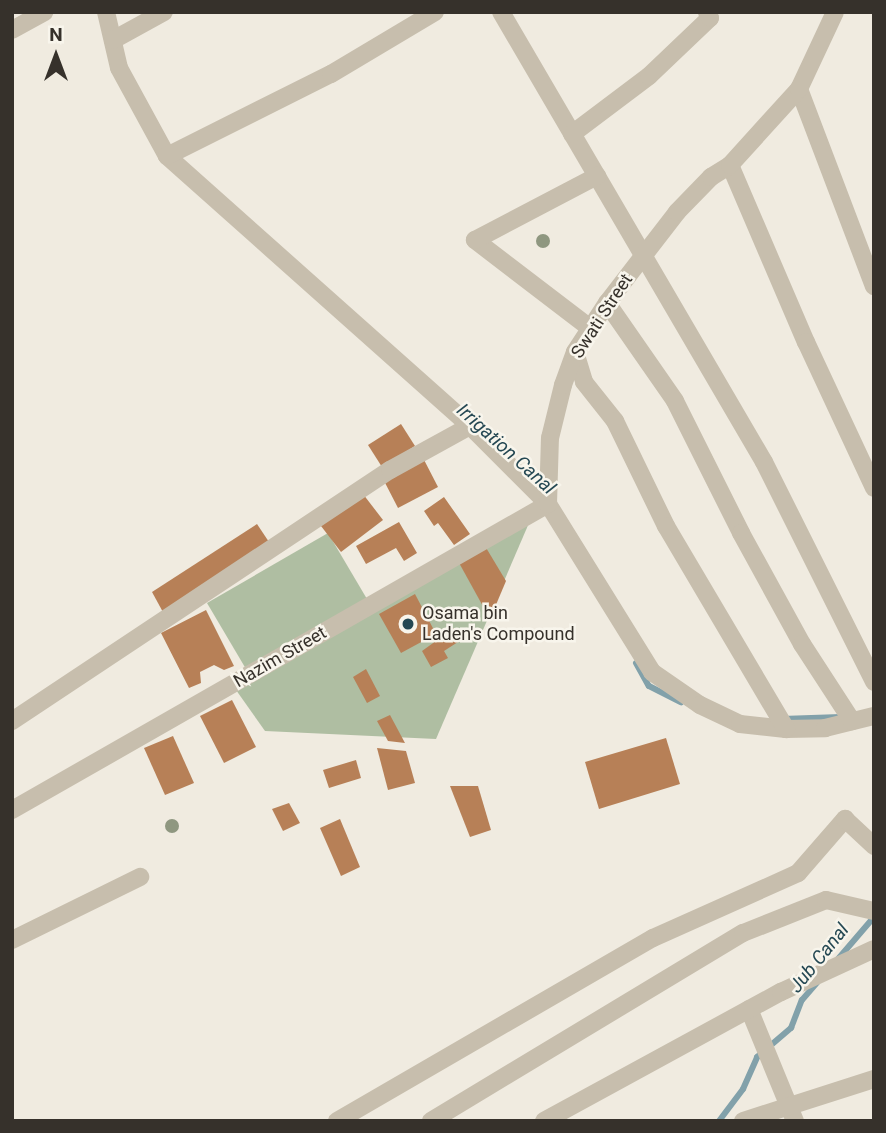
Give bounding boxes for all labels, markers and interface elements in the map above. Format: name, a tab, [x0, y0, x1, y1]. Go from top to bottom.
north arrow	[21, 21, 91, 91]
text: N	[49, 23, 63, 46]
street label: Swati Street	[567, 270, 637, 362]
water label: Irrigation Canal	[452, 399, 560, 499]
place label: Osama bin Laden's Compound	[422, 603, 575, 646]
marker: Osama bin Laden's Compound	[400, 616, 416, 632]
street label: Nazim Street	[230, 622, 330, 692]
water label: Jub Canal	[784, 919, 854, 997]

